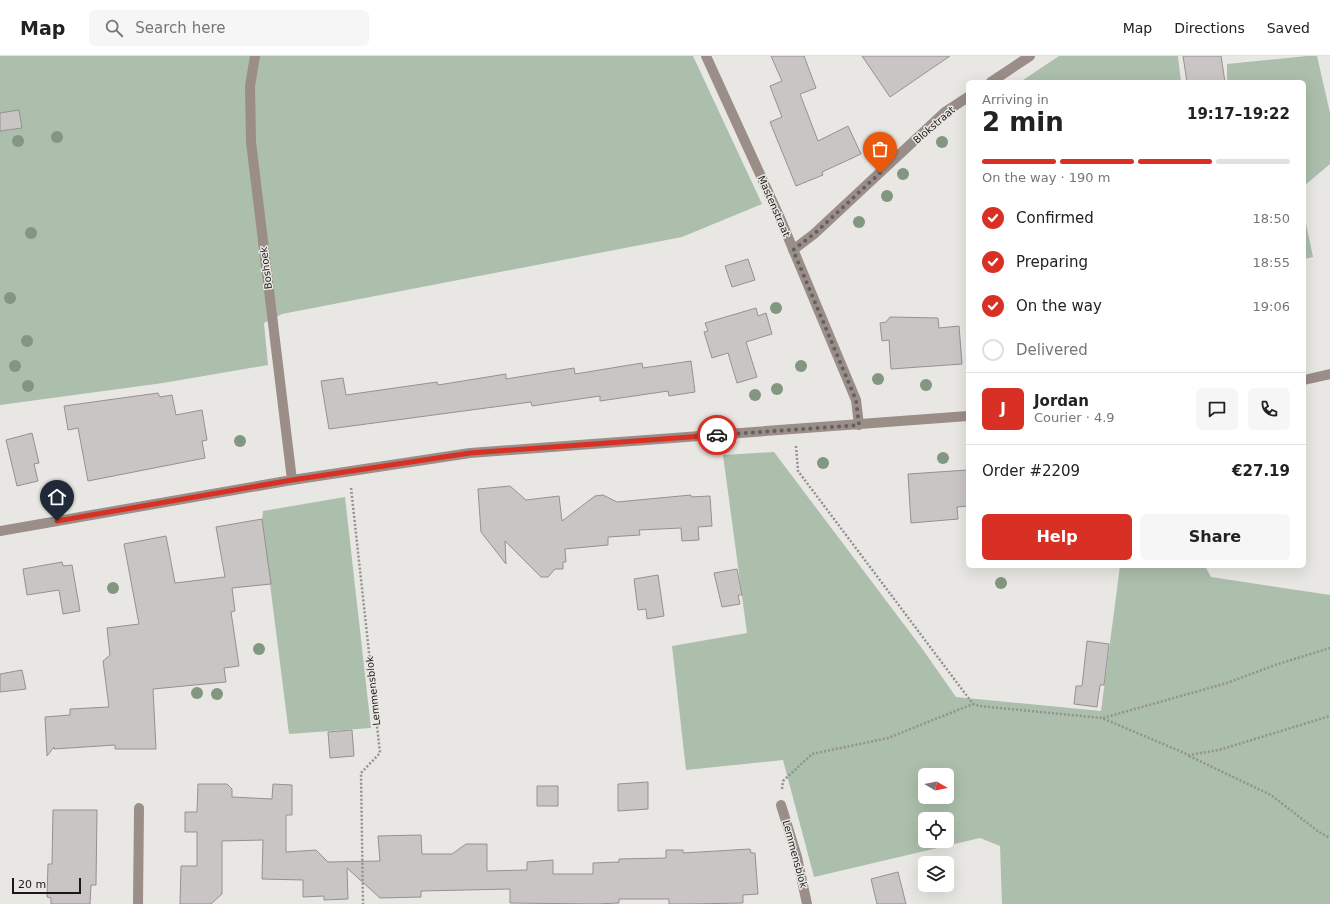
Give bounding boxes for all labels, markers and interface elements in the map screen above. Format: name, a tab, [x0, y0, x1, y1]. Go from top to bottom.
search box	[89, 10, 369, 46]
text: Map	[20, 17, 65, 39]
icon: search	[103, 17, 125, 39]
text: Search here	[135, 19, 225, 37]
text: Map	[1123, 20, 1152, 36]
text: Directions	[1174, 20, 1245, 36]
text: Saved	[1267, 20, 1310, 36]
text: Arriving in	[982, 92, 1049, 107]
street label: Blokstraat	[911, 104, 957, 146]
text: 19:17–19:22	[1187, 105, 1290, 123]
text: 2 min	[982, 107, 1064, 137]
pin	[863, 132, 897, 173]
icon: bag	[869, 138, 891, 160]
text: On the way · 190 m	[982, 170, 1110, 185]
street label: Mastenstraat	[756, 174, 792, 238]
icon: check	[982, 207, 1004, 229]
text: Confirmed	[1016, 209, 1094, 227]
text: 18:50	[1253, 211, 1290, 226]
street label: Boshoek	[258, 246, 274, 290]
icon: check	[982, 251, 1004, 273]
text: Preparing	[1016, 253, 1088, 271]
text: 18:55	[1253, 255, 1290, 270]
icon: check	[982, 295, 1004, 317]
text: On the way	[1016, 297, 1102, 315]
text: 19:06	[1253, 299, 1290, 314]
text: Delivered	[1016, 341, 1088, 359]
button: chat	[1196, 388, 1238, 430]
button: phone	[1248, 388, 1290, 430]
text: Jordan	[1034, 392, 1089, 410]
text: J	[1000, 400, 1006, 418]
text: Courier · 4.9	[1034, 410, 1115, 425]
courier	[697, 415, 737, 455]
icon: car	[706, 424, 728, 446]
text: Order #2209	[982, 462, 1080, 480]
text: €27.19	[1232, 462, 1290, 480]
pin	[40, 480, 74, 521]
icon: home	[46, 486, 68, 508]
button: Help	[982, 514, 1132, 560]
button: Share	[1140, 514, 1290, 560]
street label: Lemmensblok	[364, 656, 382, 726]
north arrow	[918, 768, 954, 804]
map controls	[918, 768, 954, 892]
button: locate	[918, 812, 954, 848]
street label: Lemmensblok	[781, 819, 809, 889]
button: layers	[918, 856, 954, 892]
scale bar	[12, 876, 81, 895]
text: 20 m	[18, 878, 46, 891]

